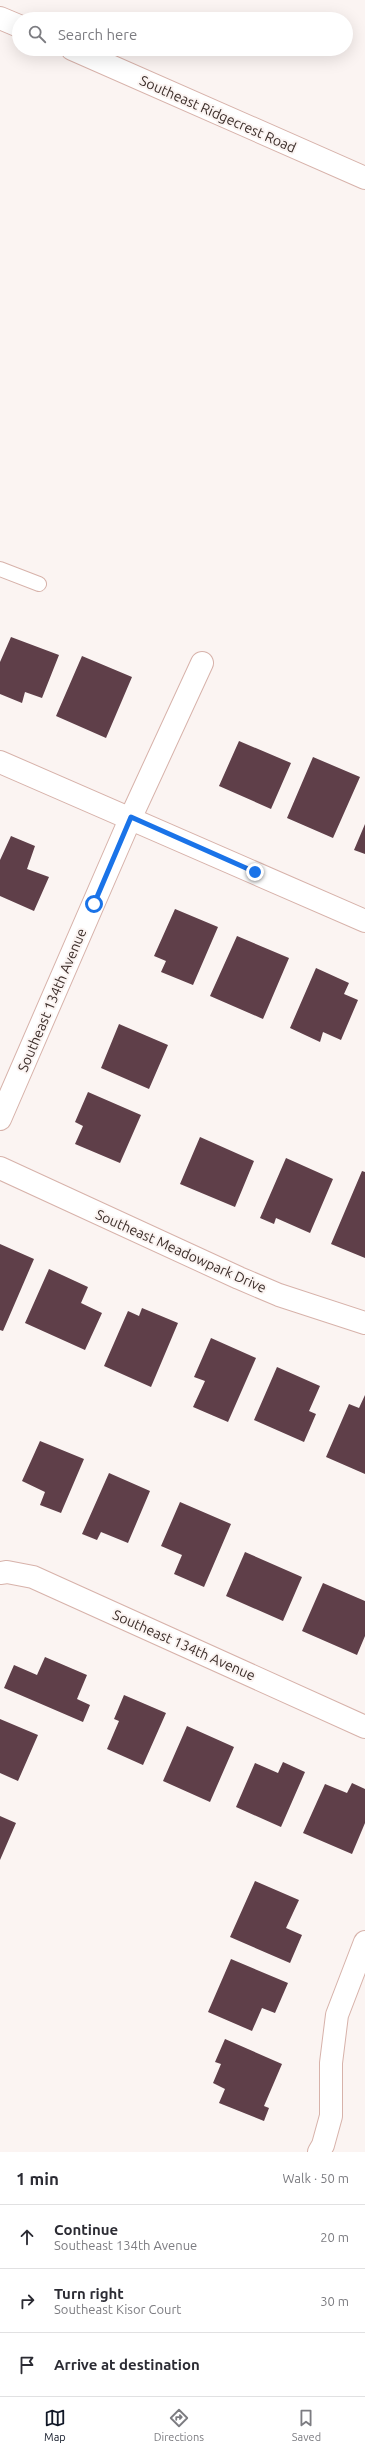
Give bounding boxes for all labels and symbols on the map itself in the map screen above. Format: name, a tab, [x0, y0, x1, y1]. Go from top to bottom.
street label: Southeast Ridgecrest Road	[137, 72, 299, 156]
route end	[246, 863, 264, 881]
route start	[85, 895, 103, 913]
street label: Southeast 134th Avenue	[14, 926, 90, 1074]
street label: Southeast Meadowpark Drive	[93, 1206, 269, 1296]
street label: Southeast 134th Avenue	[110, 1606, 258, 1684]

